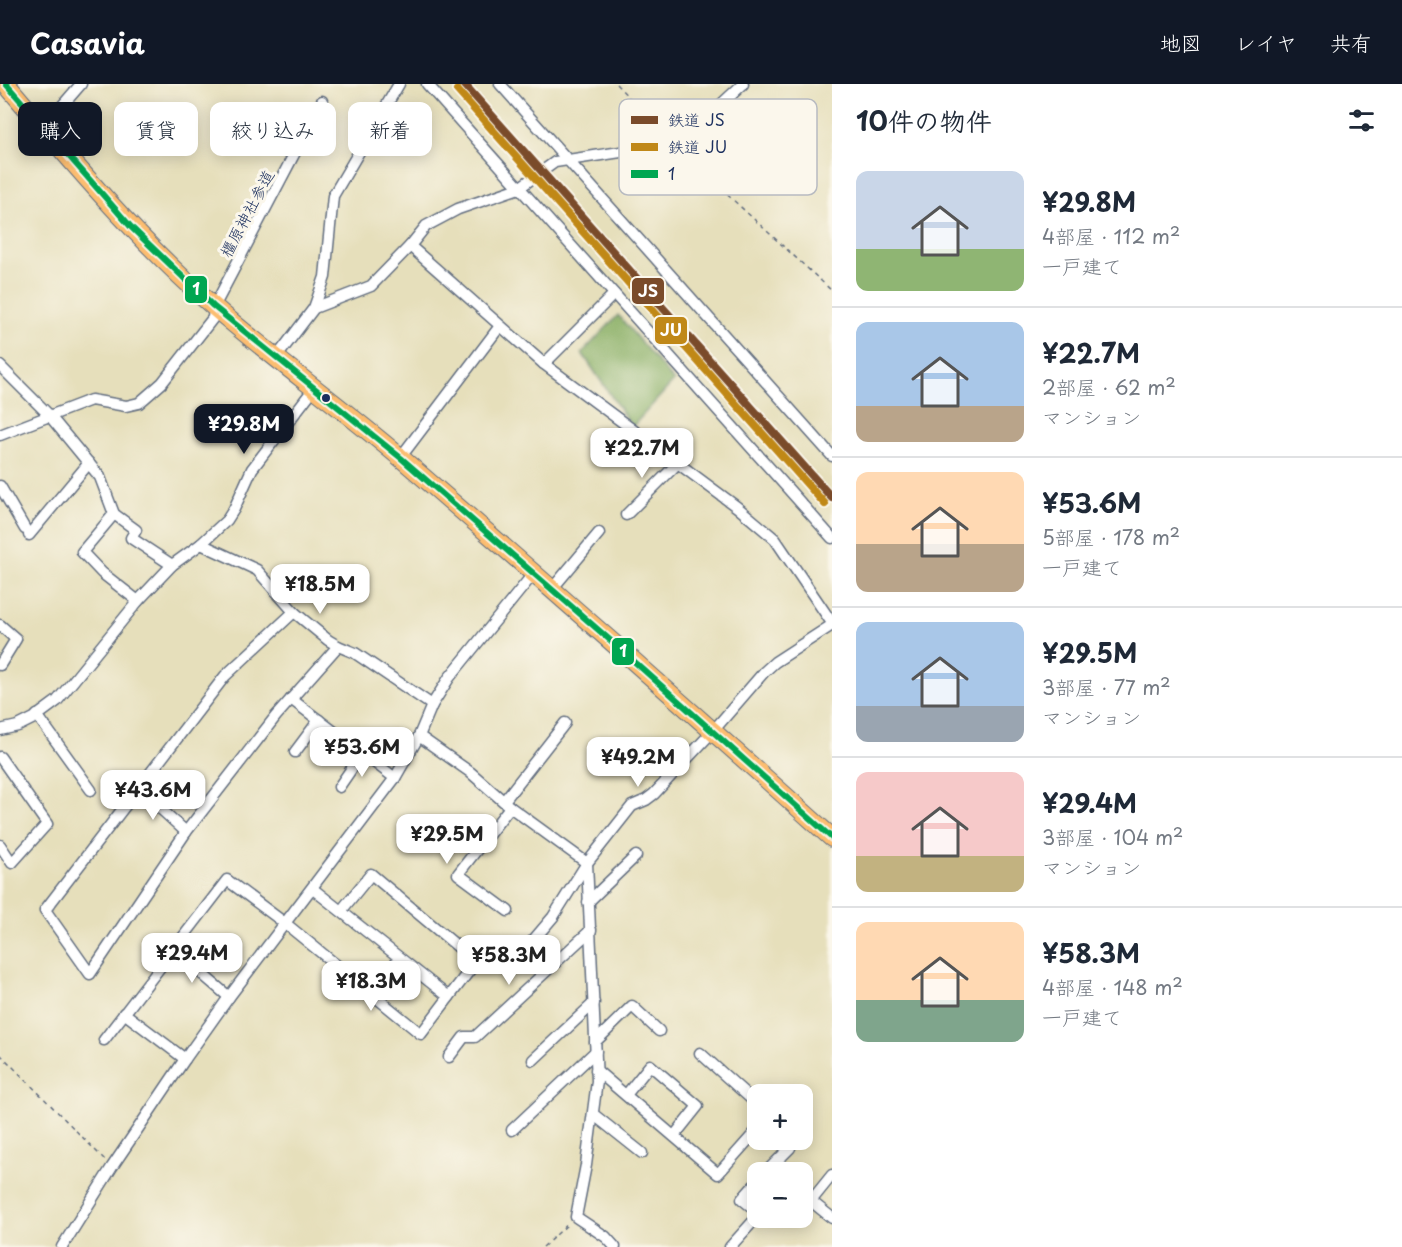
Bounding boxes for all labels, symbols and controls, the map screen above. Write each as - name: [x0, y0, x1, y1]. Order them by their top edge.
- text: Casavia: [30, 21, 145, 64]
- text: 地図: [1160, 26, 1202, 58]
- text: レイヤ: [1235, 26, 1297, 58]
- text: 共有: [1330, 26, 1372, 58]
- legend: [619, 99, 817, 195]
- text: 10件の物件: [856, 101, 992, 140]
- chip: 購入: [18, 102, 102, 156]
- chip: 賃貸: [114, 102, 198, 156]
- chip: 絞り込み: [210, 102, 336, 156]
- chip: 新着: [348, 102, 432, 156]
- icon: filters: [1345, 104, 1378, 137]
- text: 鉄道 JS: [668, 107, 725, 131]
- text: 鉄道 JU: [668, 134, 727, 158]
- text: 1: [668, 161, 675, 185]
- street label: 橿原神社参道: [213, 165, 279, 261]
- text: ¥29.8M: [1042, 182, 1136, 221]
- icon: home: [904, 195, 976, 267]
- text: 4部屋 · 112 m²: [1042, 221, 1180, 251]
- text: 一戸建て: [1042, 251, 1122, 281]
- line badge: 1: [184, 275, 208, 304]
- text: 1: [192, 276, 200, 300]
- line badge: JS: [631, 277, 665, 305]
- text: JS: [638, 278, 658, 302]
- line badge: JU: [654, 316, 688, 345]
- text: JU: [660, 317, 682, 341]
- text: ¥22.7M: [1042, 333, 1140, 372]
- icon: home: [904, 346, 976, 418]
- text: 2部屋 · 62 m²: [1042, 372, 1176, 402]
- unlabelled marker: [320, 392, 332, 404]
- text: マンション: [1042, 402, 1141, 432]
- pin: ¥29.8M: [195, 404, 293, 455]
- text: ¥29.8M: [208, 408, 280, 438]
- pin: ¥22.7M: [593, 428, 691, 479]
- text: ¥22.7M: [604, 432, 680, 462]
- text: ¥53.6M: [1042, 483, 1141, 522]
- icon: home: [904, 496, 976, 568]
- text: 5部屋 · 178 m²: [1042, 522, 1180, 552]
- text: 一戸建て: [1042, 552, 1122, 582]
- pin: ¥18.5M: [271, 564, 369, 615]
- text: ¥18.5M: [285, 568, 355, 598]
- text: ¥29.5M: [1042, 633, 1137, 672]
- line badge: 1: [611, 637, 635, 666]
- text: 1: [619, 638, 627, 662]
- icon: home: [904, 646, 976, 718]
- text: 3部屋 · 77 m²: [1042, 672, 1171, 702]
- text: マンション: [1042, 702, 1141, 732]
- pin: ¥53.6M: [313, 727, 411, 778]
- text: ¥53.6M: [324, 731, 400, 761]
- pin: ¥49.2M: [589, 737, 687, 788]
- text: ¥49.2M: [601, 741, 675, 771]
- pin: ¥43.6M: [104, 770, 202, 821]
- text: ¥43.6M: [114, 774, 192, 804]
- text: ¥29.4M: [1042, 783, 1137, 822]
- icon: home: [904, 796, 976, 868]
- pin: ¥29.5M: [398, 814, 496, 865]
- text: ¥29.5M: [410, 818, 484, 848]
- text: 3部屋 · 104 m²: [1042, 822, 1183, 852]
- text: マンション: [1042, 852, 1141, 882]
- pin: ¥29.4M: [143, 933, 241, 984]
- text: ¥58.3M: [1042, 933, 1140, 972]
- pin: ¥58.3M: [460, 935, 558, 986]
- text: ¥29.4M: [155, 937, 229, 967]
- text: ¥58.3M: [471, 939, 547, 969]
- icon: home: [904, 946, 976, 1018]
- pin: ¥18.3M: [322, 961, 420, 1012]
- text: ¥18.3M: [336, 965, 406, 995]
- text: 4部屋 · 148 m²: [1042, 972, 1183, 1002]
- text: 一戸建て: [1042, 1002, 1122, 1032]
- map controls: [747, 1084, 813, 1228]
- button: +: [747, 1084, 813, 1150]
- button: −: [747, 1162, 813, 1228]

